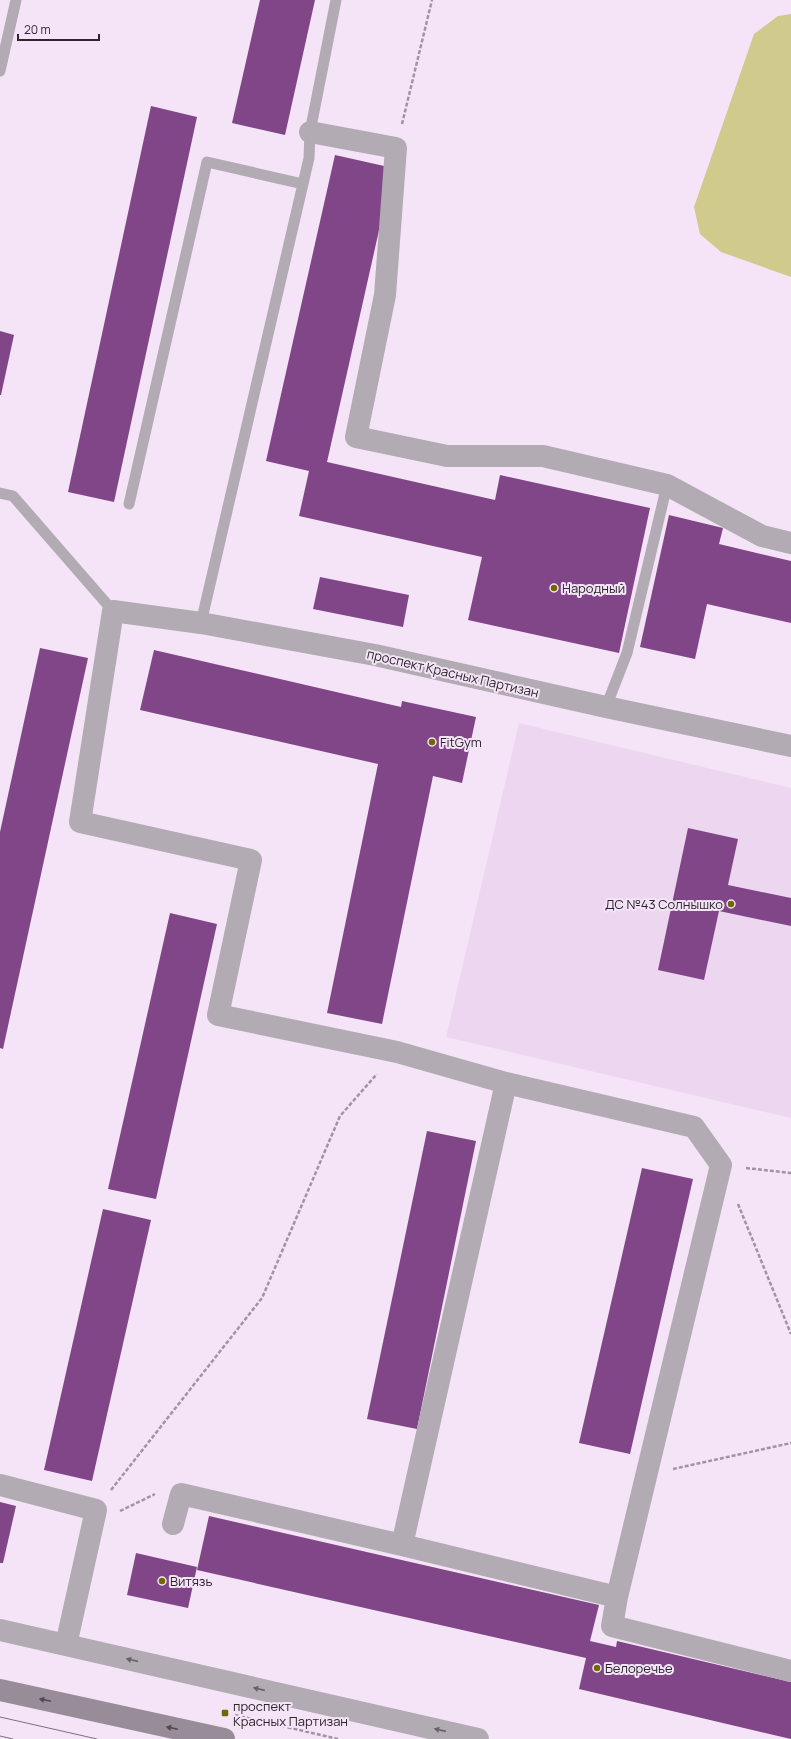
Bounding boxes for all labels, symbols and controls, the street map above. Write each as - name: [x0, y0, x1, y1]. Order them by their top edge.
- scale bar: [18, 16, 99, 42]
- text: 20 m: [24, 21, 51, 38]
- place label: Народный: [562, 579, 625, 597]
- marker: Народный: [549, 583, 559, 593]
- street label: проспект Красных Партизан: [365, 644, 541, 702]
- place label: FitGym: [440, 733, 482, 751]
- marker: FitGym: [427, 737, 437, 747]
- place label: ДС №43 Солнышко: [605, 895, 723, 913]
- marker: ДС №43 Солнышко: [726, 899, 736, 909]
- place label: Витязь: [170, 1572, 212, 1590]
- marker: Витязь: [157, 1576, 167, 1586]
- one-way arrow: [126, 1657, 138, 1663]
- place label: Белоречье: [605, 1659, 673, 1677]
- marker: Белоречье: [592, 1663, 602, 1673]
- one-way arrow: [253, 1686, 265, 1692]
- one-way arrow: [39, 1697, 51, 1703]
- place label: проспект Красных Партизан: [233, 1697, 348, 1730]
- marker: проспект Красных Партизан: [220, 1708, 230, 1718]
- one-way arrow: [166, 1725, 178, 1731]
- one-way arrow: [434, 1727, 447, 1733]

